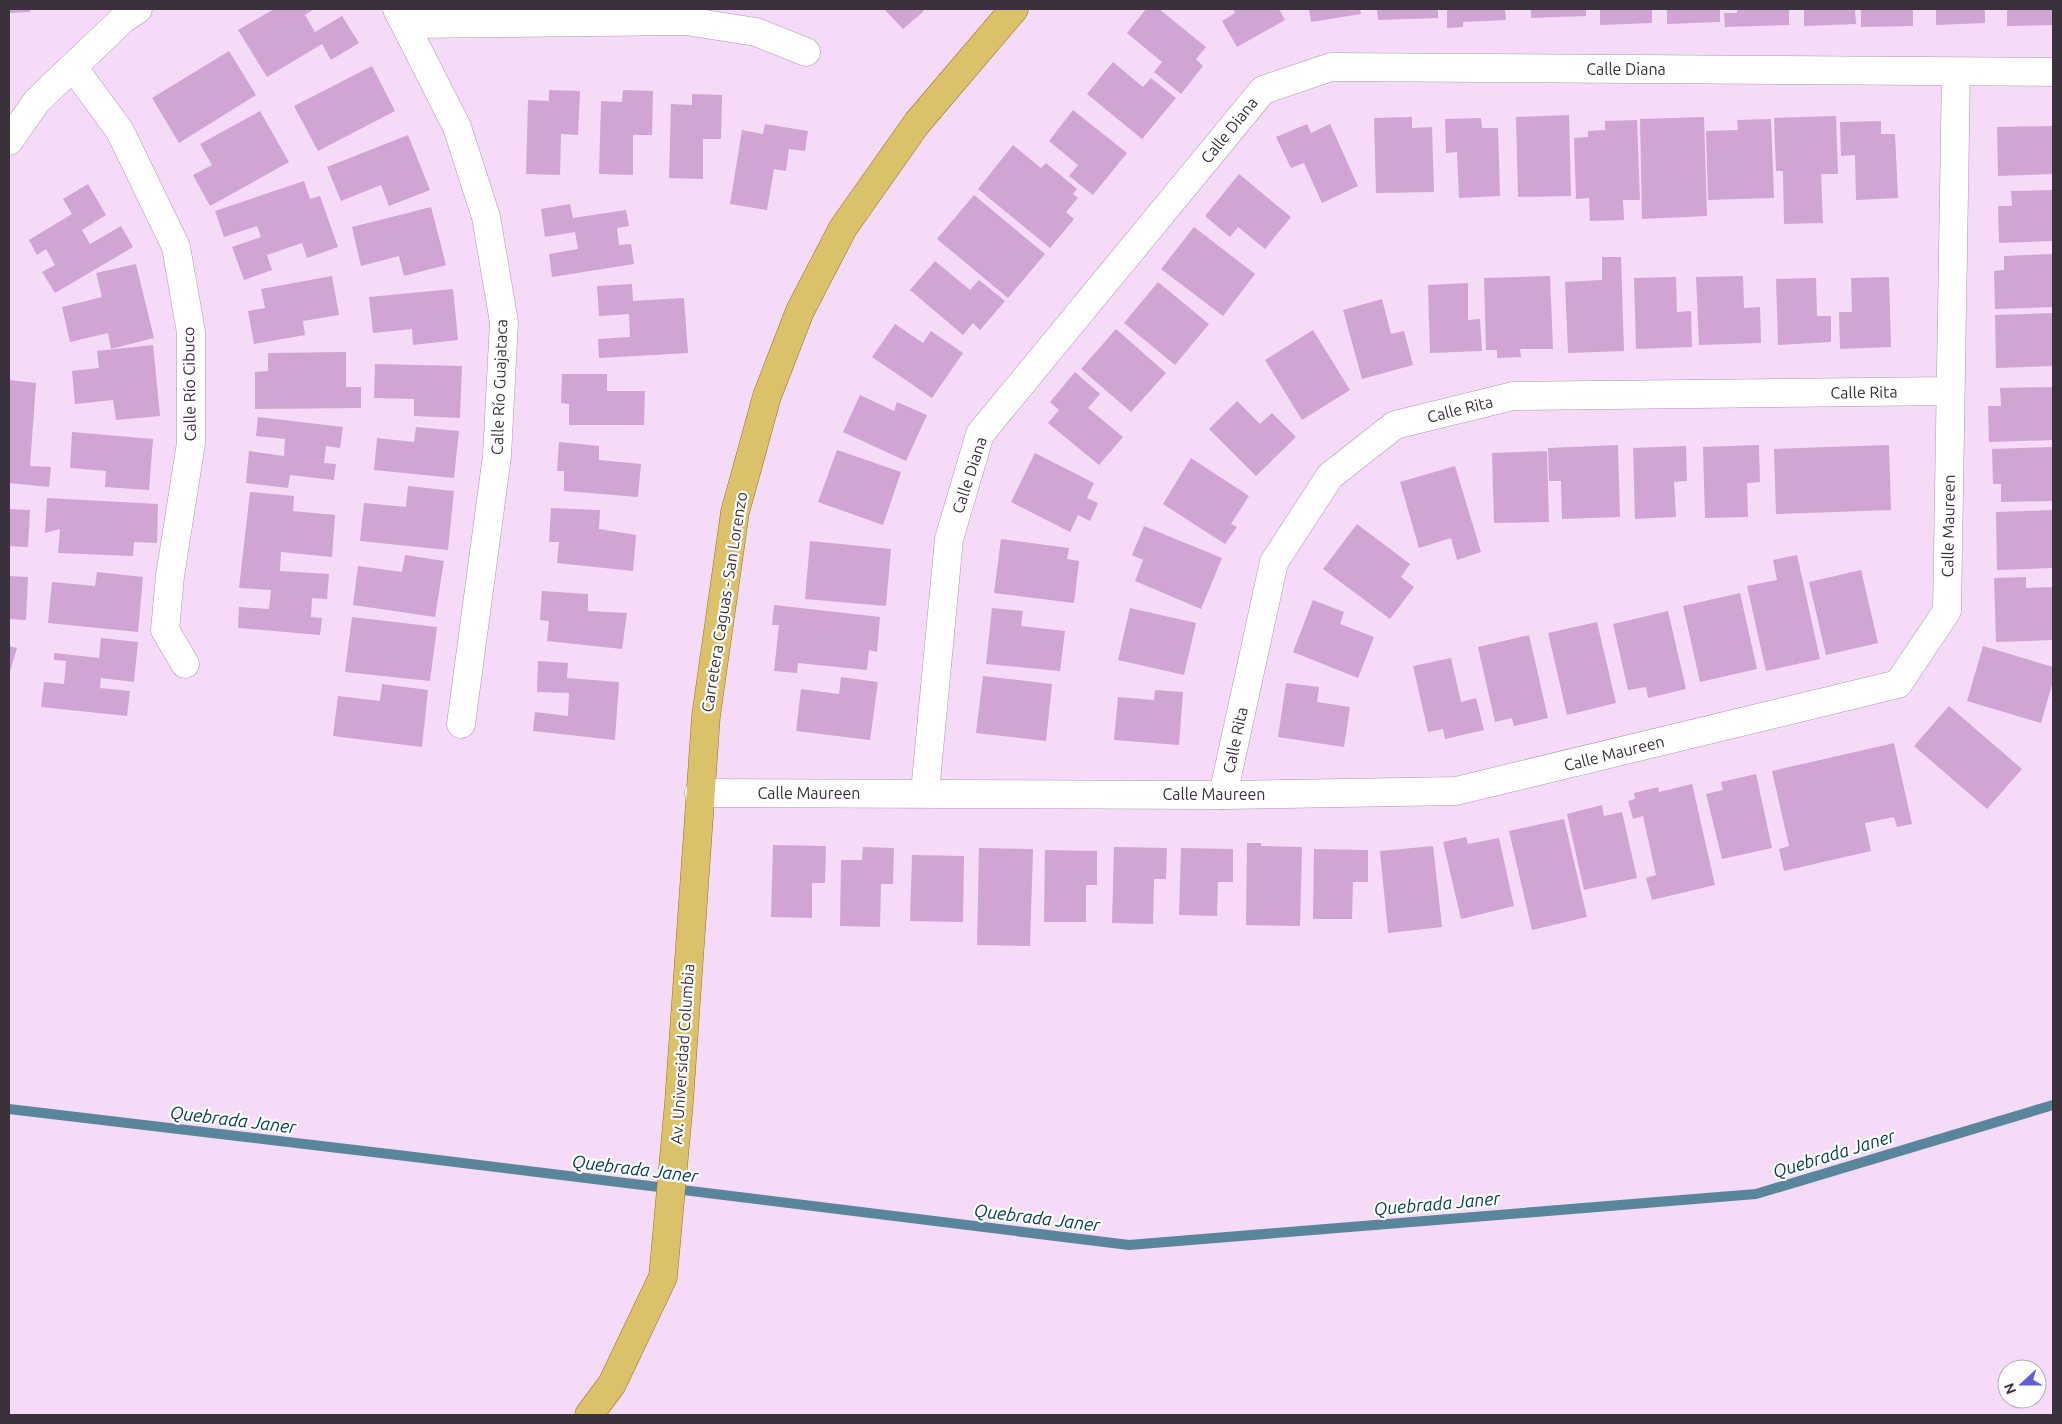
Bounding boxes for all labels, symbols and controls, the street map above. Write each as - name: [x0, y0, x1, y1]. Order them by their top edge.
- street label: Calle Diana: [1586, 60, 1666, 78]
- street label: Calle Diana: [1197, 93, 1261, 167]
- street label: Calle Río Guajataca: [488, 319, 510, 455]
- street label: Calle Río Cibuco: [179, 326, 199, 442]
- street label: Calle Rita: [1830, 382, 1898, 402]
- street label: Calle Rita: [1425, 392, 1495, 426]
- street label: Calle Diana: [948, 434, 990, 516]
- street label: Calle Maureen: [1938, 474, 1958, 578]
- street label: Carretera Caguas - San Lorenzo: [698, 490, 750, 714]
- street label: Calle Rita: [1219, 705, 1251, 775]
- street label: Calle Maureen: [1562, 732, 1666, 774]
- street label: Calle Maureen: [757, 784, 861, 802]
- street label: Calle Maureen: [1162, 785, 1266, 803]
- street label: Av. Universidad Columbia: [667, 963, 697, 1145]
- water label: Quebrada Janer: [169, 1101, 298, 1138]
- water label: Quebrada Janer: [1770, 1125, 1899, 1182]
- water label: Quebrada Janer: [571, 1150, 700, 1187]
- water label: Quebrada Janer: [1373, 1187, 1502, 1219]
- water label: Quebrada Janer: [973, 1199, 1102, 1236]
- north arrow: [1997, 1359, 2047, 1409]
- text: N: [2001, 1381, 2019, 1396]

